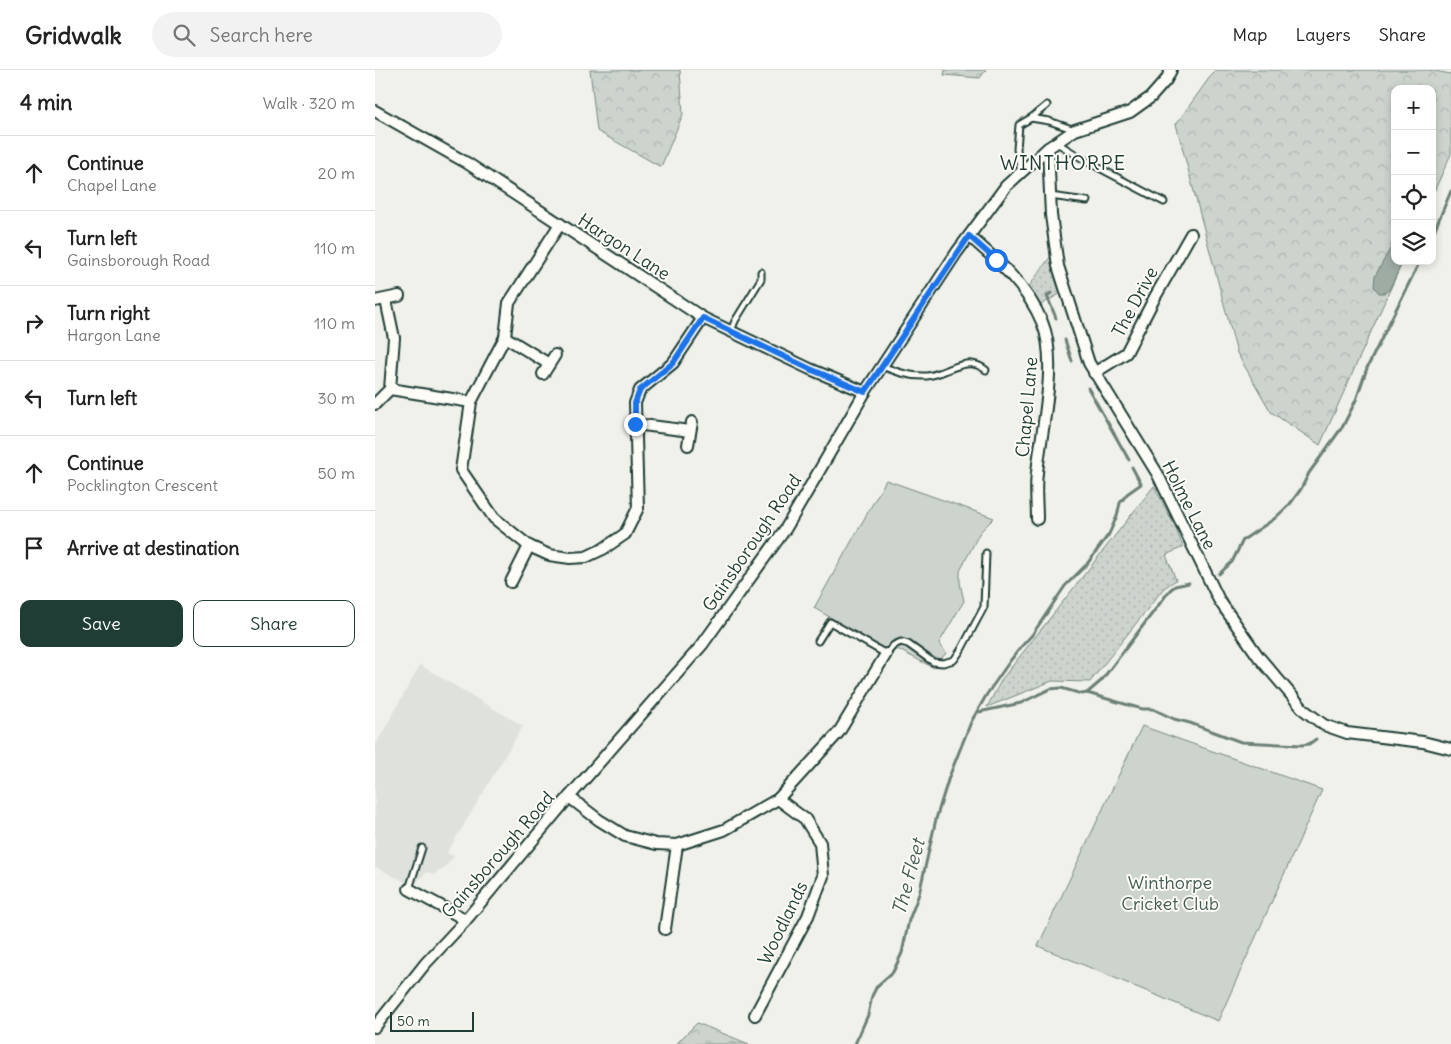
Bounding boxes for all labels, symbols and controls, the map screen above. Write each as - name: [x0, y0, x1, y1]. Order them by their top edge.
- search box: [152, 12, 502, 57]
- text: Gridwalk: [25, 20, 122, 50]
- icon: search: [170, 21, 198, 49]
- text: Search here: [210, 23, 313, 47]
- text: Map: [1232, 23, 1267, 46]
- text: Layers: [1295, 23, 1351, 46]
- text: Share: [1379, 23, 1426, 46]
- map controls: [1391, 85, 1436, 265]
- button: +: [1391, 85, 1436, 130]
- text: 4 min: [20, 89, 72, 116]
- text: Walk · 320 m: [263, 93, 355, 113]
- button: −: [1391, 130, 1436, 175]
- district label: WINTHORPE: [1000, 150, 1126, 175]
- text: Continue: [67, 151, 144, 175]
- icon: ahead: [20, 159, 48, 187]
- text: 20 m: [318, 163, 355, 183]
- text: Chapel Lane: [67, 175, 157, 195]
- button: locate: [1391, 175, 1436, 220]
- street label: Hargon Lane: [574, 208, 675, 285]
- button: layers: [1391, 220, 1436, 265]
- text: Turn left: [67, 226, 137, 250]
- icon: left: [20, 234, 48, 262]
- text: 110 m: [314, 238, 355, 258]
- route start: [985, 249, 1008, 272]
- text: Gainsborough Road: [67, 250, 210, 270]
- street label: The Drive: [1106, 263, 1163, 341]
- text: Turn right: [67, 301, 150, 325]
- icon: right: [20, 309, 48, 337]
- text: 110 m: [314, 313, 355, 333]
- text: Hargon Lane: [67, 325, 161, 345]
- street label: Chapel Lane: [1011, 356, 1042, 458]
- icon: left: [20, 384, 48, 412]
- text: Turn left: [67, 386, 137, 410]
- text: 30 m: [318, 388, 355, 408]
- route end: [624, 413, 647, 436]
- text: Continue: [67, 451, 144, 475]
- street label: Holme Lane: [1157, 456, 1222, 553]
- icon: ahead: [20, 459, 48, 487]
- text: 50 m: [317, 463, 355, 483]
- street label: Gainsborough Road: [697, 469, 806, 616]
- text: Pocklington Crescent: [67, 475, 218, 495]
- icon: arrive: [20, 534, 48, 562]
- text: Arrive at destination: [67, 536, 240, 560]
- button: Save: [20, 600, 183, 647]
- button: Share: [193, 600, 355, 647]
- street label: Gainsborough Road: [436, 786, 559, 923]
- water label: The Fleet: [886, 834, 930, 918]
- park label: Winthorpe Cricket Club: [1121, 871, 1219, 915]
- street label: Woodlands: [752, 877, 813, 968]
- scale bar: [390, 1009, 474, 1032]
- text: 50 m: [397, 1012, 430, 1030]

